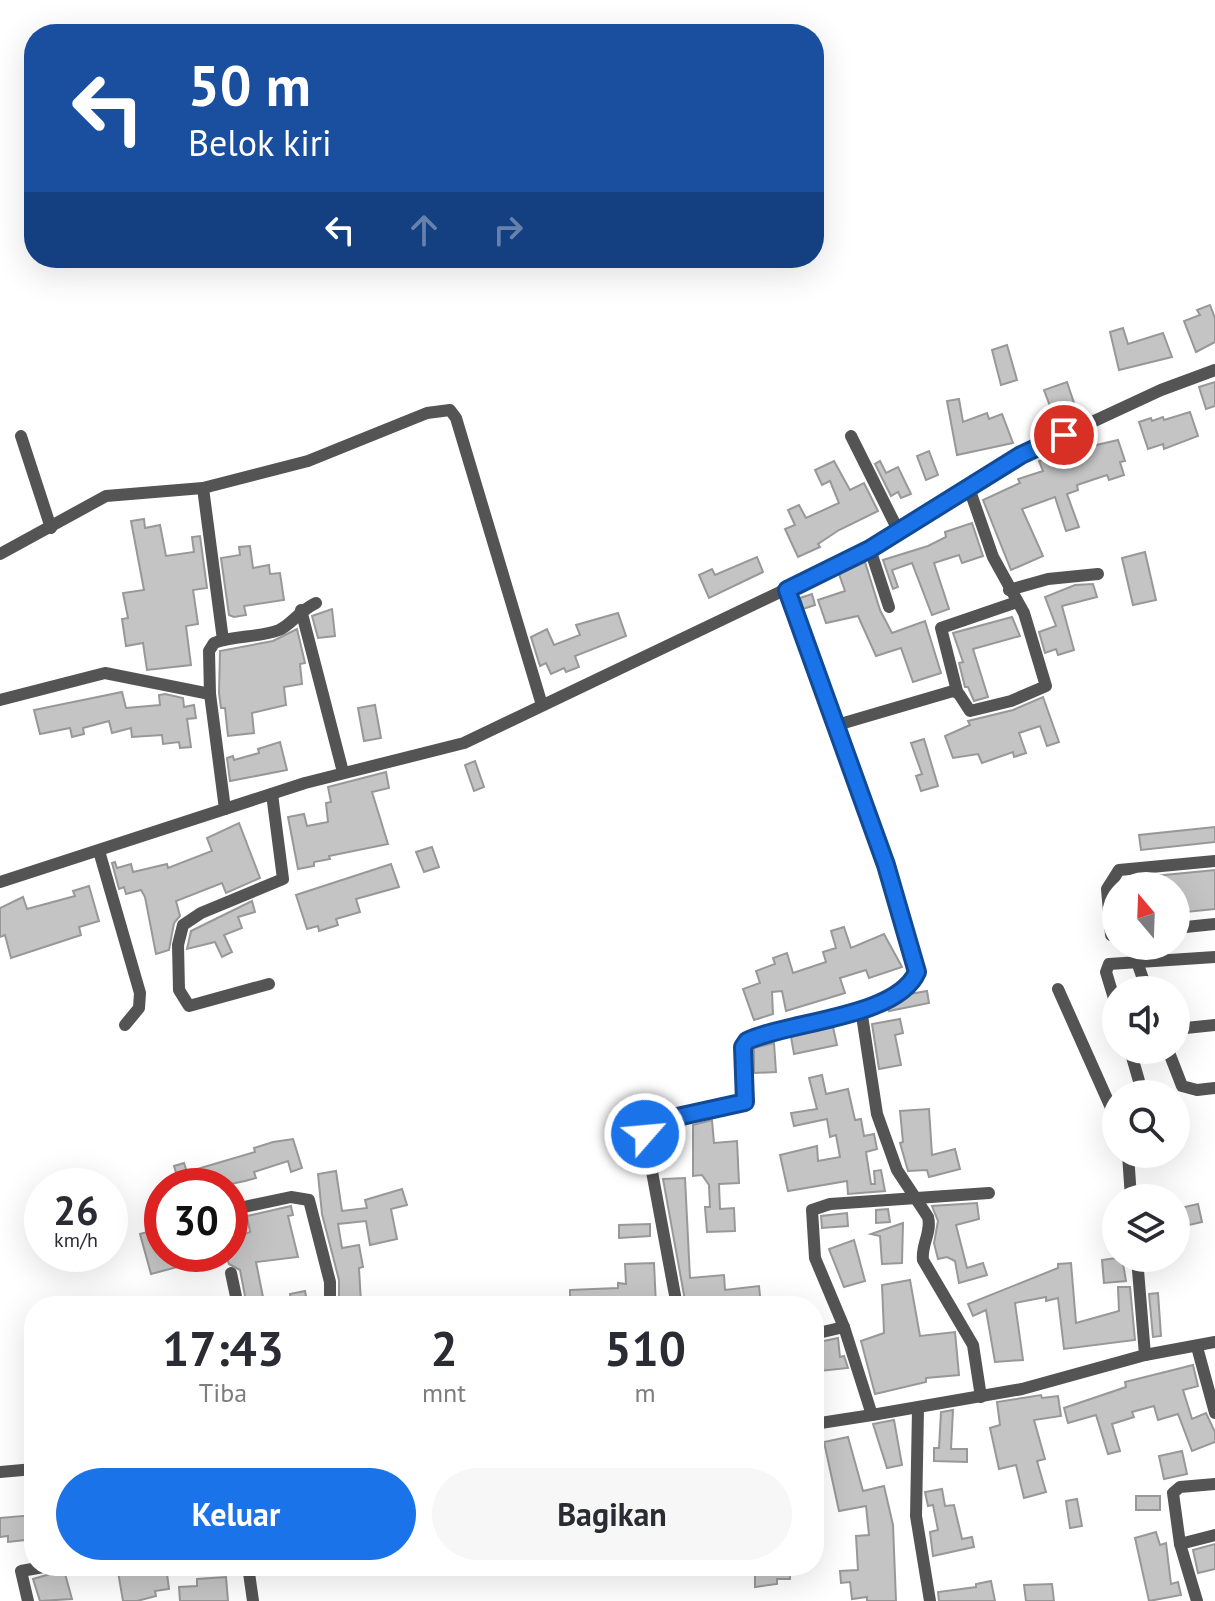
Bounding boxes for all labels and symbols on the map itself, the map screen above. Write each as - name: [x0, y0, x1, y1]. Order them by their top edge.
- pin: [1030, 401, 1098, 469]
- north arrow: [1102, 872, 1190, 960]
- position arrow: [603, 1092, 687, 1176]
- speed limit sign: 30: [144, 1168, 248, 1272]

